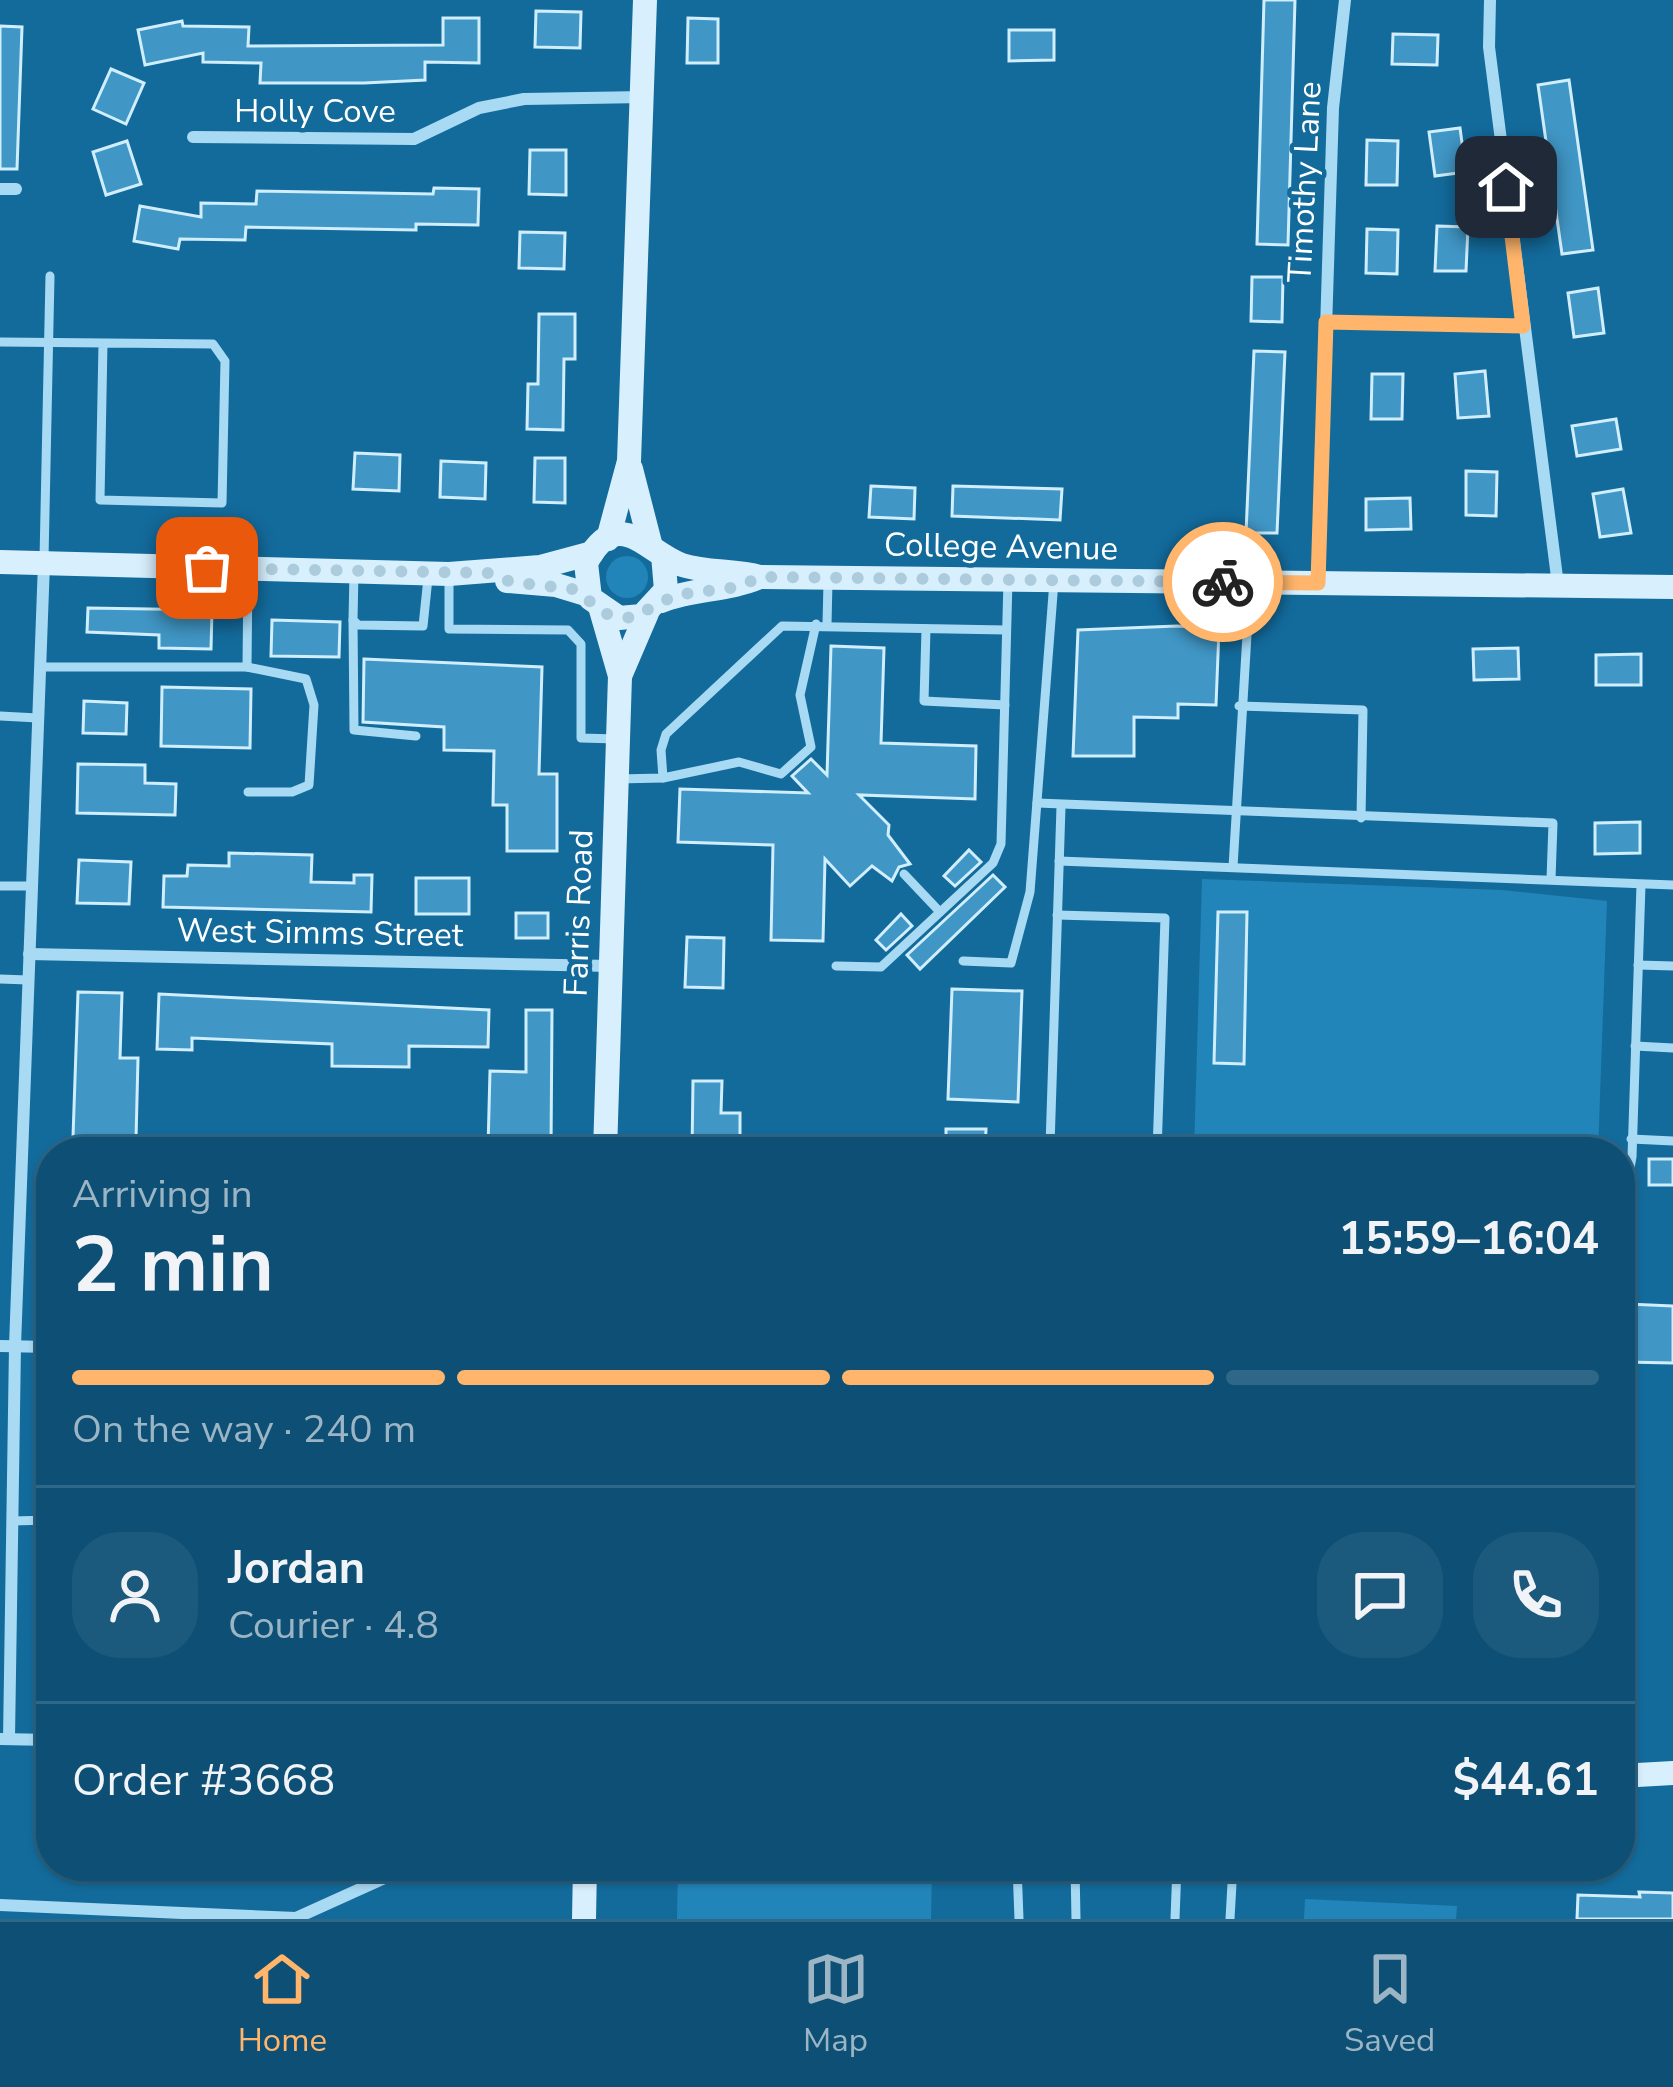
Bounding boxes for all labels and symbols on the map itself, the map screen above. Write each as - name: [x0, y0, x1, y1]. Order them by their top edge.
- street label: Timothy Lane: [1277, 80, 1333, 284]
- street label: Holly Cove: [234, 89, 396, 134]
- pin: [1455, 136, 1557, 238]
- pin: [156, 517, 258, 619]
- street label: College Avenue: [884, 522, 1118, 572]
- courier: [1163, 522, 1283, 642]
- street label: Farris Road: [554, 829, 604, 997]
- street label: West Simms Street: [176, 908, 464, 958]

